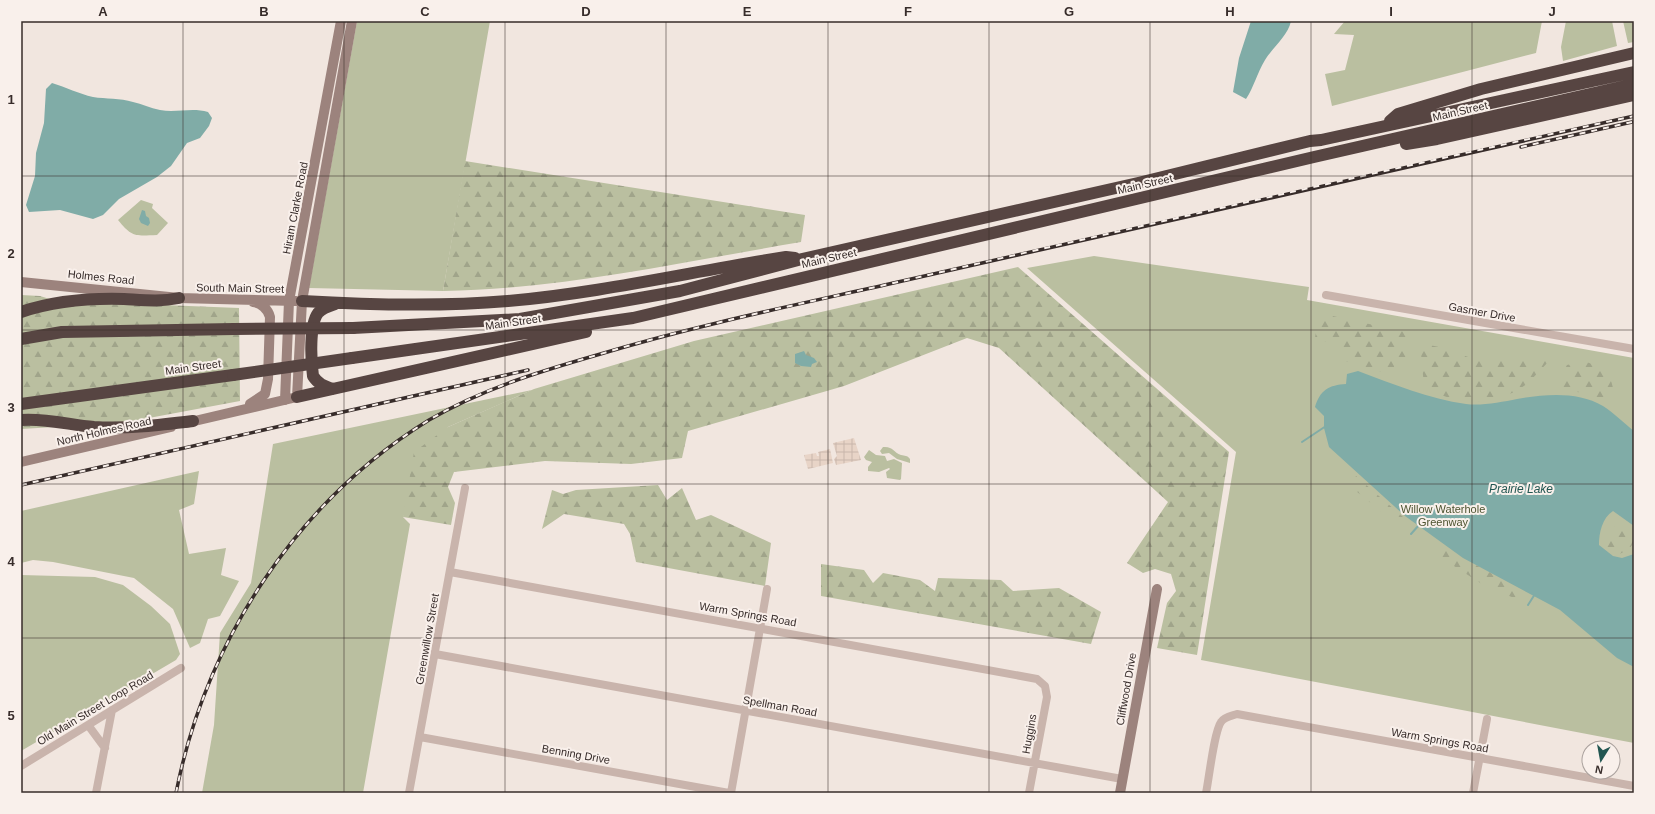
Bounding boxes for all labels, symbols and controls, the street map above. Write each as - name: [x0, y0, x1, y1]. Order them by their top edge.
- text: A: [98, 4, 108, 19]
- text: B: [259, 4, 269, 19]
- text: C: [420, 4, 430, 19]
- text: D: [581, 4, 591, 19]
- text: E: [743, 4, 752, 19]
- text: F: [904, 4, 912, 19]
- text: G: [1064, 4, 1074, 19]
- text: H: [1225, 4, 1235, 19]
- text: I: [1389, 4, 1393, 19]
- text: J: [1548, 4, 1556, 19]
- text: 1: [7, 92, 15, 107]
- street label: Main Street: [1431, 99, 1489, 123]
- street label: Hiram Clarke Road: [280, 161, 310, 255]
- street label: Main Street: [1116, 172, 1174, 196]
- text: 2: [7, 246, 15, 261]
- street label: Main Street: [800, 246, 858, 270]
- street label: Holmes Road: [67, 268, 135, 286]
- street label: South Main Street: [196, 281, 284, 295]
- street label: Gasmer Drive: [1448, 300, 1516, 324]
- street label: Main Street: [484, 312, 542, 332]
- street label: Main Street: [164, 357, 222, 377]
- text: 3: [7, 400, 15, 415]
- street label: North Holmes Road: [56, 414, 152, 448]
- water label: Prairie Lake: [1489, 482, 1553, 496]
- park label: Willow Waterhole Greenway: [1401, 503, 1485, 528]
- text: 4: [7, 554, 15, 569]
- street label: Greenwillow Street: [413, 592, 441, 686]
- street label: Warm Springs Road: [698, 600, 798, 628]
- street label: Cliffwood Drive: [1114, 652, 1138, 726]
- street label: Old Main Street Loop Road: [35, 669, 155, 747]
- street label: Spellman Road: [742, 694, 818, 718]
- text: 5: [7, 708, 15, 723]
- street label: Huggins: [1020, 713, 1038, 755]
- street label: Warm Springs Road: [1390, 726, 1490, 754]
- north arrow: [1581, 740, 1621, 780]
- street label: Benning Drive: [541, 742, 611, 766]
- text: N: [1594, 763, 1604, 776]

